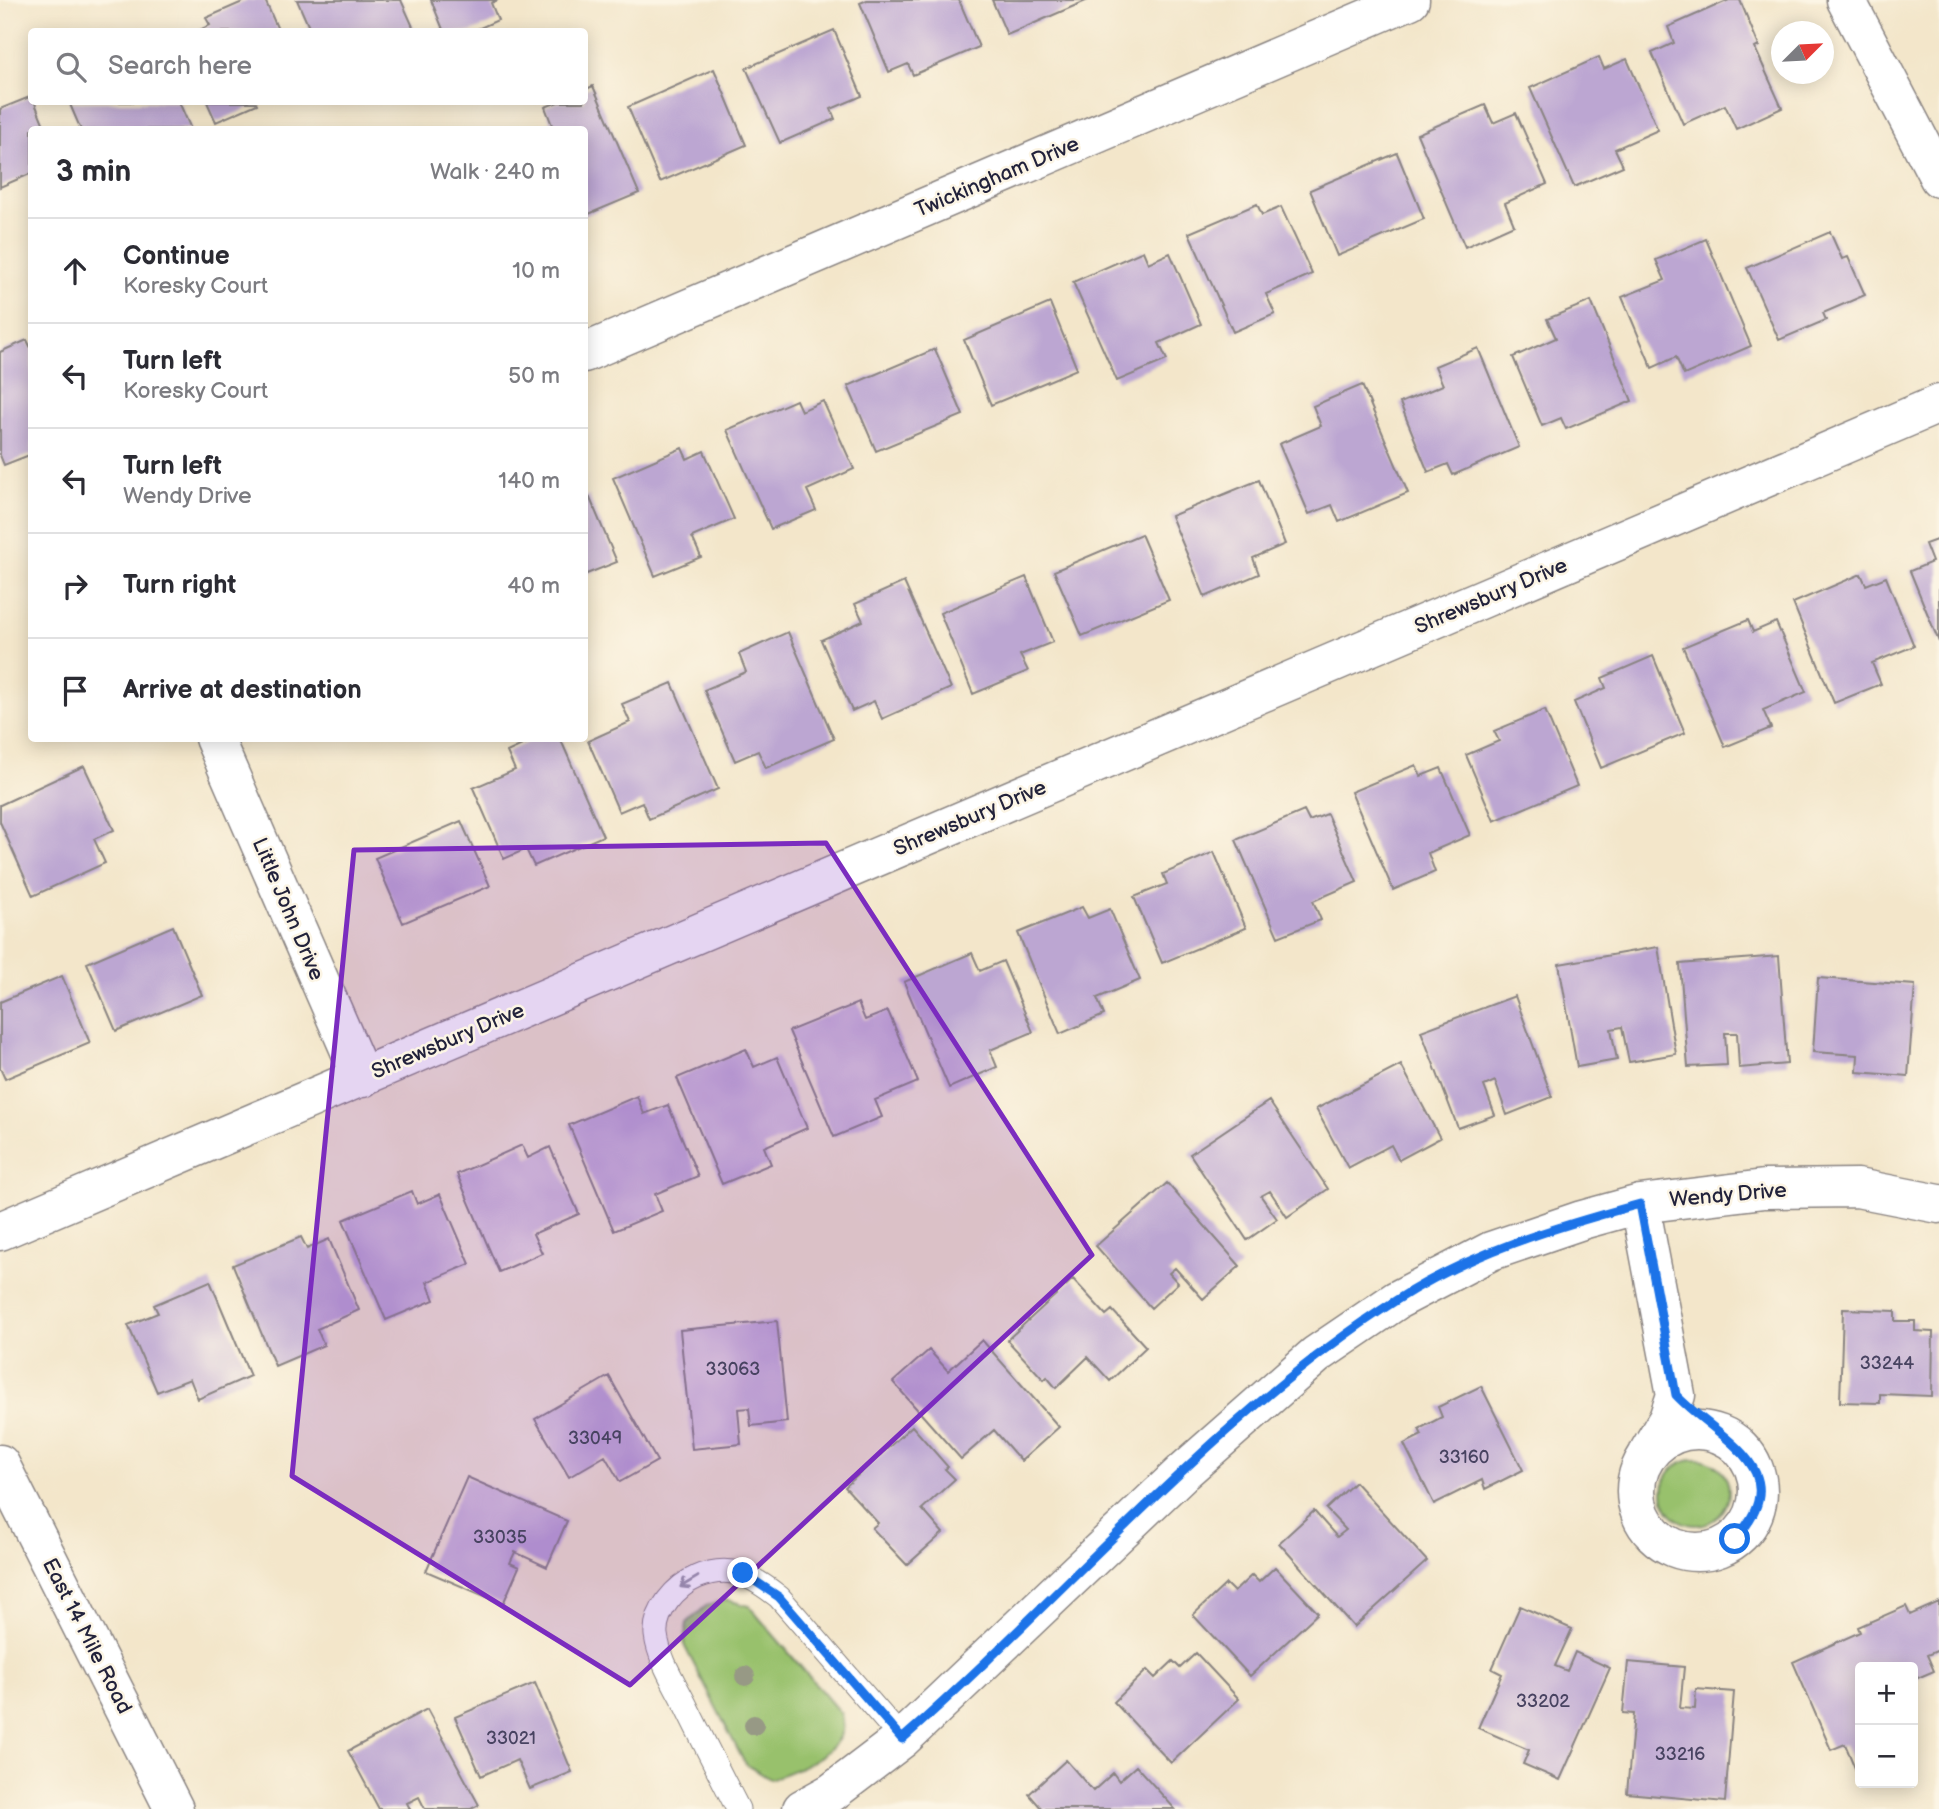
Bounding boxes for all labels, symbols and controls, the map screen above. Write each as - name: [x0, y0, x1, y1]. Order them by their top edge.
- north arrow: [1771, 21, 1834, 84]
- search box: [28, 28, 588, 105]
- icon: search: [52, 48, 90, 86]
- text: Search here: [108, 51, 252, 82]
- street label: Twickingham Drive: [911, 131, 1083, 223]
- text: 3 min: [56, 154, 131, 190]
- text: Walk · 240 m: [430, 158, 560, 186]
- text: Continue: [123, 241, 230, 272]
- icon: ahead: [56, 252, 94, 290]
- text: 10 m: [512, 257, 560, 285]
- text: Koresky Court: [123, 272, 268, 300]
- text: Turn left: [123, 346, 222, 377]
- icon: left: [56, 357, 94, 395]
- text: 50 m: [508, 362, 560, 390]
- text: Koresky Court: [123, 377, 268, 405]
- text: Turn left: [123, 451, 222, 482]
- icon: left: [56, 462, 94, 500]
- text: 140 m: [498, 467, 560, 495]
- text: Wendy Drive: [123, 482, 252, 510]
- street label: Shrewsbury Drive: [1411, 553, 1571, 639]
- icon: right: [56, 567, 94, 605]
- text: Turn right: [123, 570, 236, 601]
- text: 40 m: [507, 572, 560, 600]
- icon: arrive: [56, 672, 94, 710]
- text: Arrive at destination: [123, 675, 362, 706]
- street label: Shrewsbury Drive: [890, 775, 1050, 861]
- street label: Little John Drive: [247, 834, 329, 984]
- street label: Shrewsbury Drive: [368, 998, 528, 1084]
- street label: Wendy Drive: [1668, 1177, 1788, 1213]
- house number: 33244: [1860, 1353, 1914, 1374]
- house number: 33063: [706, 1359, 760, 1380]
- house number: 33049: [568, 1428, 622, 1449]
- house number: 33160: [1439, 1447, 1489, 1468]
- route start: [1719, 1523, 1750, 1554]
- house number: 33035: [473, 1527, 527, 1548]
- street label: East 14 Mile Road: [37, 1554, 137, 1718]
- route end: [727, 1557, 758, 1588]
- one-way arrow: [680, 1576, 700, 1590]
- map controls: [1855, 1662, 1918, 1788]
- button: +: [1855, 1662, 1918, 1725]
- house number: 33202: [1516, 1691, 1570, 1712]
- button: −: [1855, 1725, 1918, 1788]
- house number: 33021: [486, 1728, 536, 1749]
- house number: 33216: [1655, 1744, 1705, 1765]

